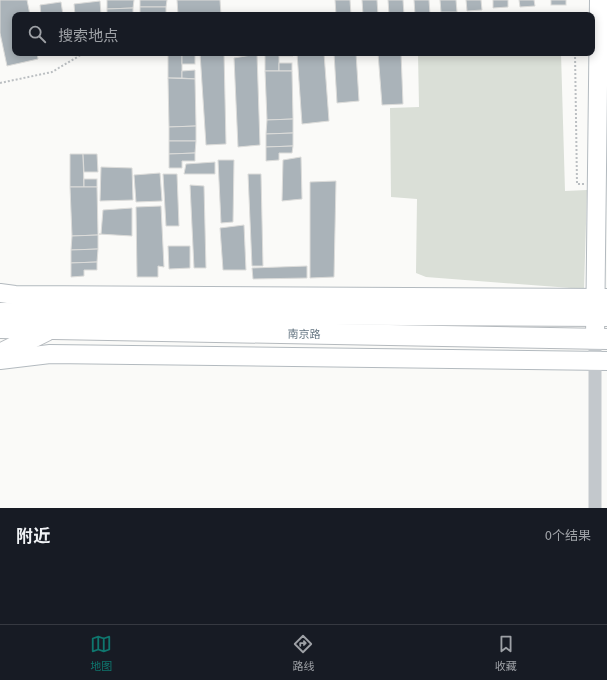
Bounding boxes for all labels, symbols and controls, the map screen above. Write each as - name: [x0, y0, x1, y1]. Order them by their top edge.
- search box: [12, 12, 595, 56]
- icon: search: [26, 23, 48, 45]
- text: 搜索地点: [58, 27, 118, 45]
- street label: 南京路: [287, 328, 321, 341]
- text: 附近: [16, 526, 50, 547]
- text: 0个结果: [545, 528, 591, 543]
- tab: 地图: [90, 633, 112, 673]
- tab: 路线: [292, 633, 314, 673]
- tab: 收藏: [495, 633, 517, 673]

